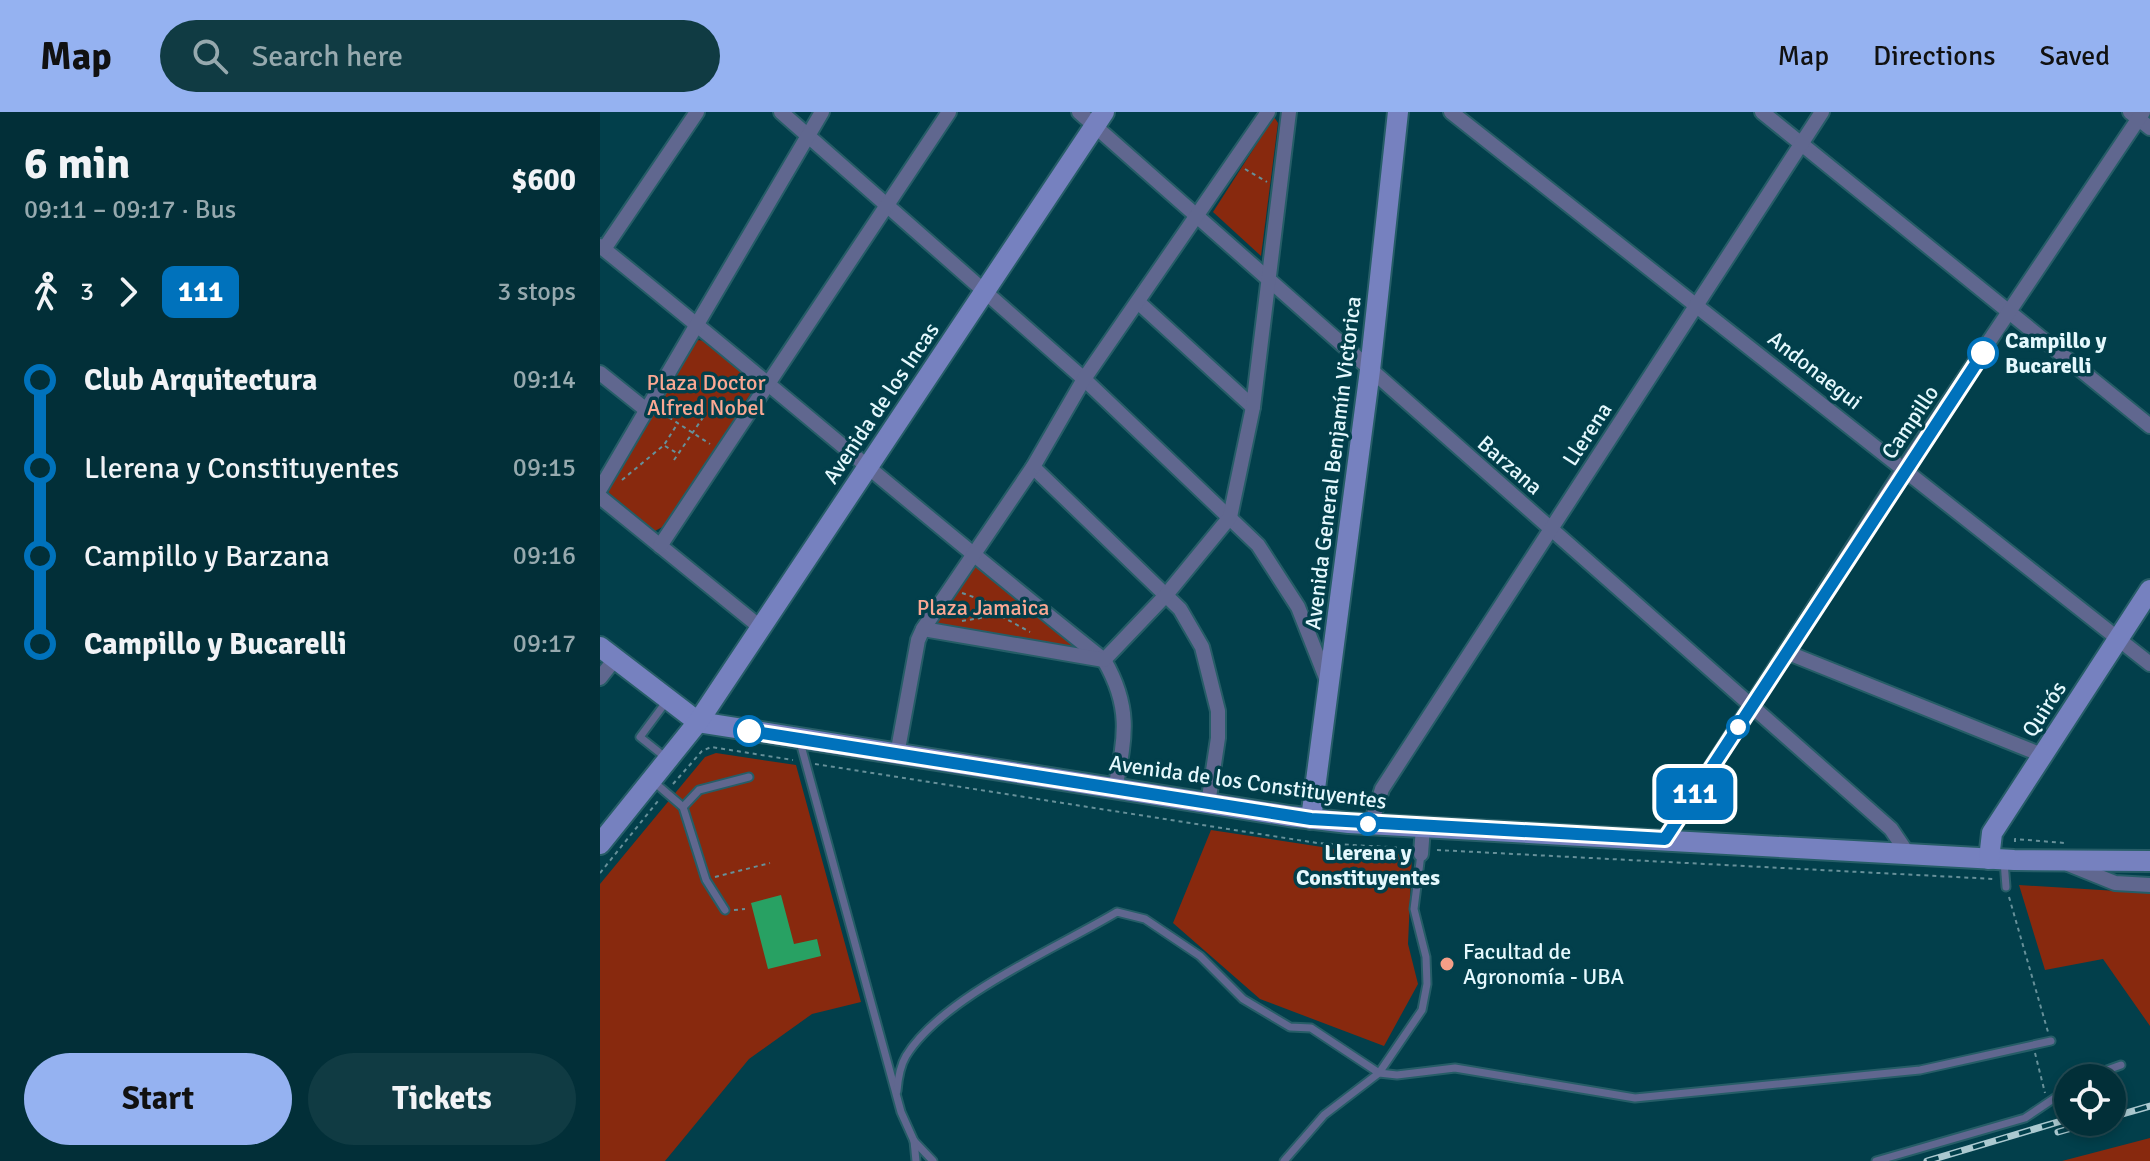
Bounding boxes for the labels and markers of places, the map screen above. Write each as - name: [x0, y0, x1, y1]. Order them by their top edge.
- place label: Campillo y Bucarelli: [2005, 327, 2106, 379]
- marker: Campillo y Bucarelli: [1968, 338, 1998, 368]
- unlabelled marker: [734, 716, 764, 746]
- unlabelled marker: [1727, 716, 1749, 738]
- marker: Llerena y Constituyentes: [1357, 813, 1379, 835]
- place label: Llerena y Constituyentes: [1296, 839, 1440, 891]
- place label: Facultad de Agronomía - UBA: [1463, 938, 1625, 990]
- marker: Facultad de Agronomía - UBA: [1438, 955, 1456, 973]

